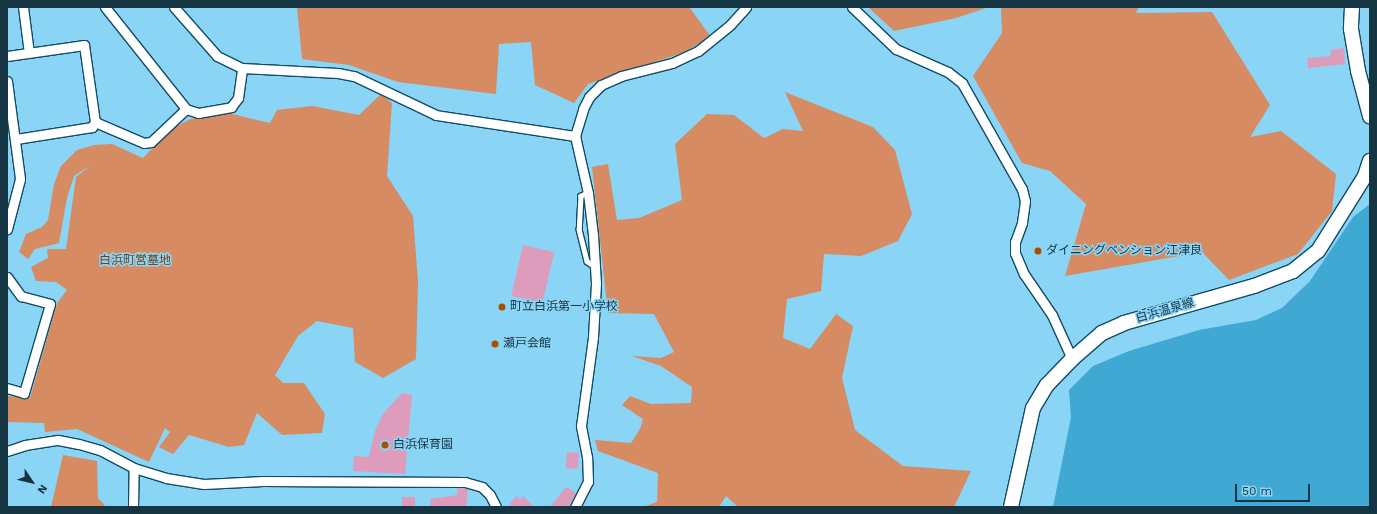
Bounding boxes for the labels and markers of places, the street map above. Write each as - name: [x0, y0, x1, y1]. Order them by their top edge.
- place label: ダイニングペンション江津良: [1046, 244, 1202, 258]
- marker: ダイニングペンション江津良: [1033, 246, 1043, 256]
- place label: 町立白浜第一小学校: [510, 300, 618, 314]
- marker: 町立白浜第一小学校: [497, 302, 507, 312]
- place label: 瀬戸会館: [503, 337, 551, 351]
- marker: 瀬戸会館: [490, 339, 500, 349]
- place label: 白浜保育園: [393, 438, 453, 452]
- marker: 白浜保育園: [380, 440, 390, 450]

